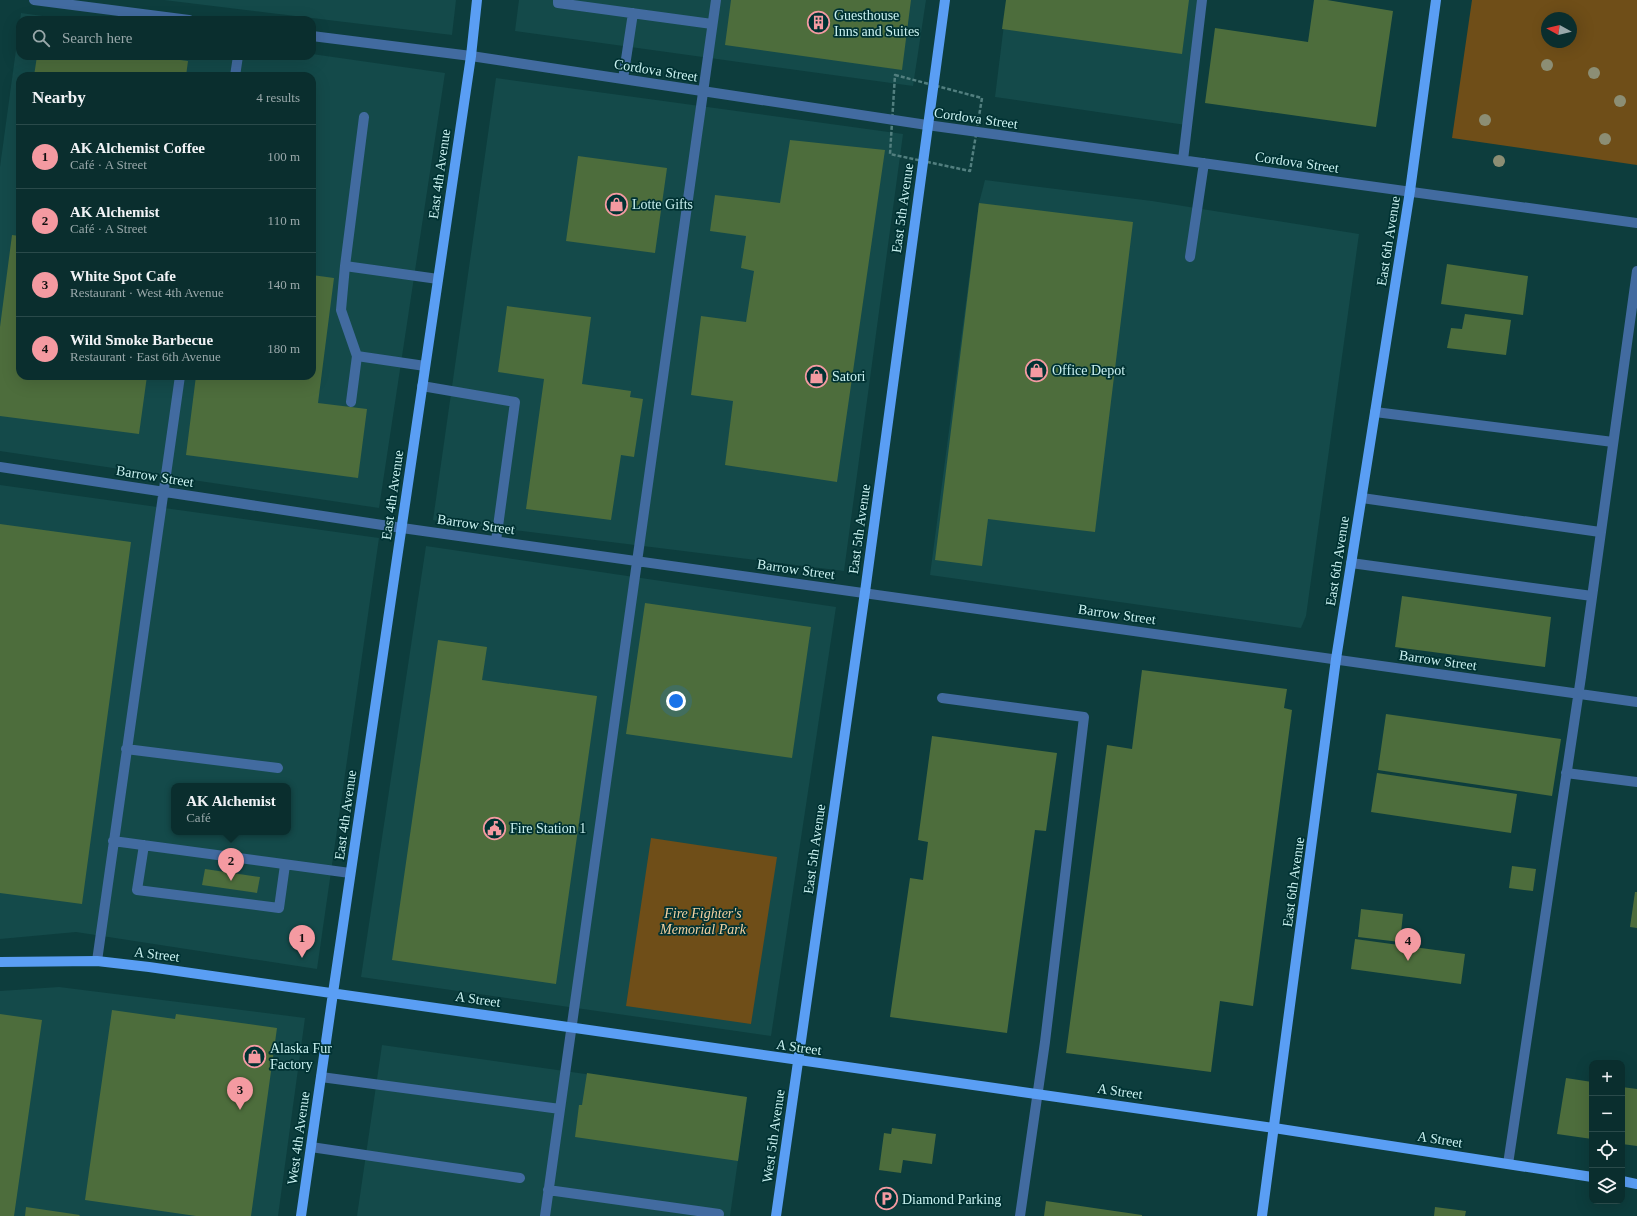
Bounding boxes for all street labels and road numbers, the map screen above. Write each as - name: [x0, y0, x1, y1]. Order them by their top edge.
- street label: Cordova Street: [613, 56, 699, 85]
- street label: Cordova Street: [933, 105, 1019, 132]
- street label: East 4th Avenue: [426, 128, 453, 220]
- street label: Cordova Street: [1254, 149, 1340, 176]
- street label: East 5th Avenue: [889, 162, 916, 254]
- street label: East 6th Avenue: [1374, 195, 1403, 287]
- street label: East 4th Avenue: [379, 449, 406, 541]
- street label: Barrow Street: [115, 463, 195, 490]
- street label: East 5th Avenue: [846, 483, 873, 575]
- street label: Barrow Street: [436, 512, 516, 537]
- street label: East 6th Avenue: [1323, 515, 1352, 607]
- street label: Barrow Street: [756, 557, 836, 582]
- street label: Barrow Street: [1077, 602, 1157, 627]
- street label: Barrow Street: [1398, 648, 1478, 673]
- street label: East 4th Avenue: [332, 769, 359, 861]
- street label: East 5th Avenue: [801, 803, 828, 895]
- street label: East 6th Avenue: [1280, 836, 1307, 928]
- street label: A Street: [133, 944, 181, 965]
- street label: A Street: [454, 989, 502, 1010]
- street label: A Street: [775, 1037, 823, 1058]
- street label: A Street: [1096, 1081, 1144, 1102]
- street label: West 5th Avenue: [760, 1088, 787, 1184]
- street label: West 4th Avenue: [285, 1090, 312, 1186]
- street label: A Street: [1416, 1129, 1464, 1150]

